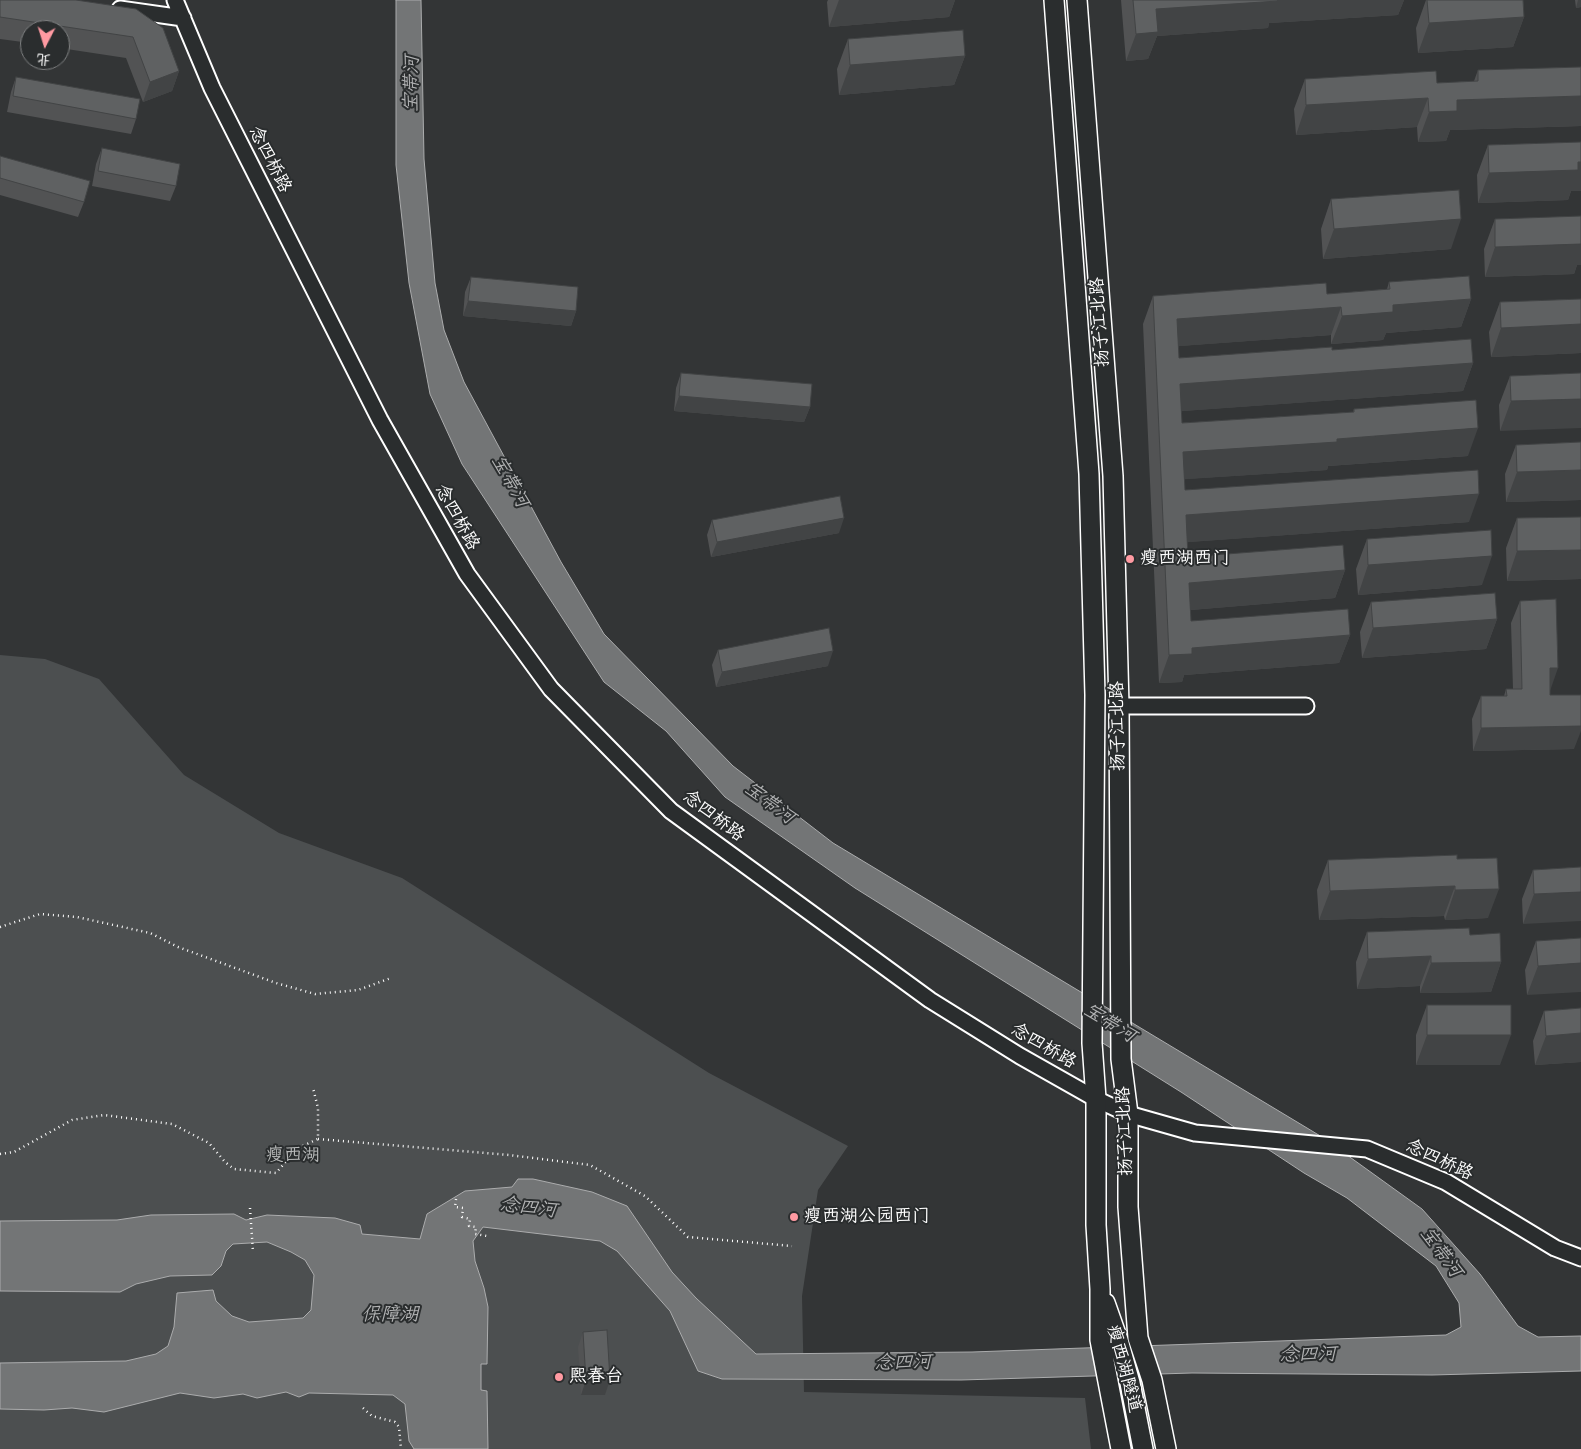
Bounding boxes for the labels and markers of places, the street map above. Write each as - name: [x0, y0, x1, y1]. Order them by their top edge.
- place label: 瘦西湖西门: [1140, 548, 1230, 570]
- marker: 瘦西湖西门: [1124, 553, 1136, 565]
- place label: 瘦西湖公园西门: [804, 1206, 930, 1228]
- marker: 瘦西湖公园西门: [788, 1211, 800, 1223]
- place label: 熙春台: [569, 1366, 623, 1388]
- marker: 熙春台: [553, 1371, 565, 1383]

